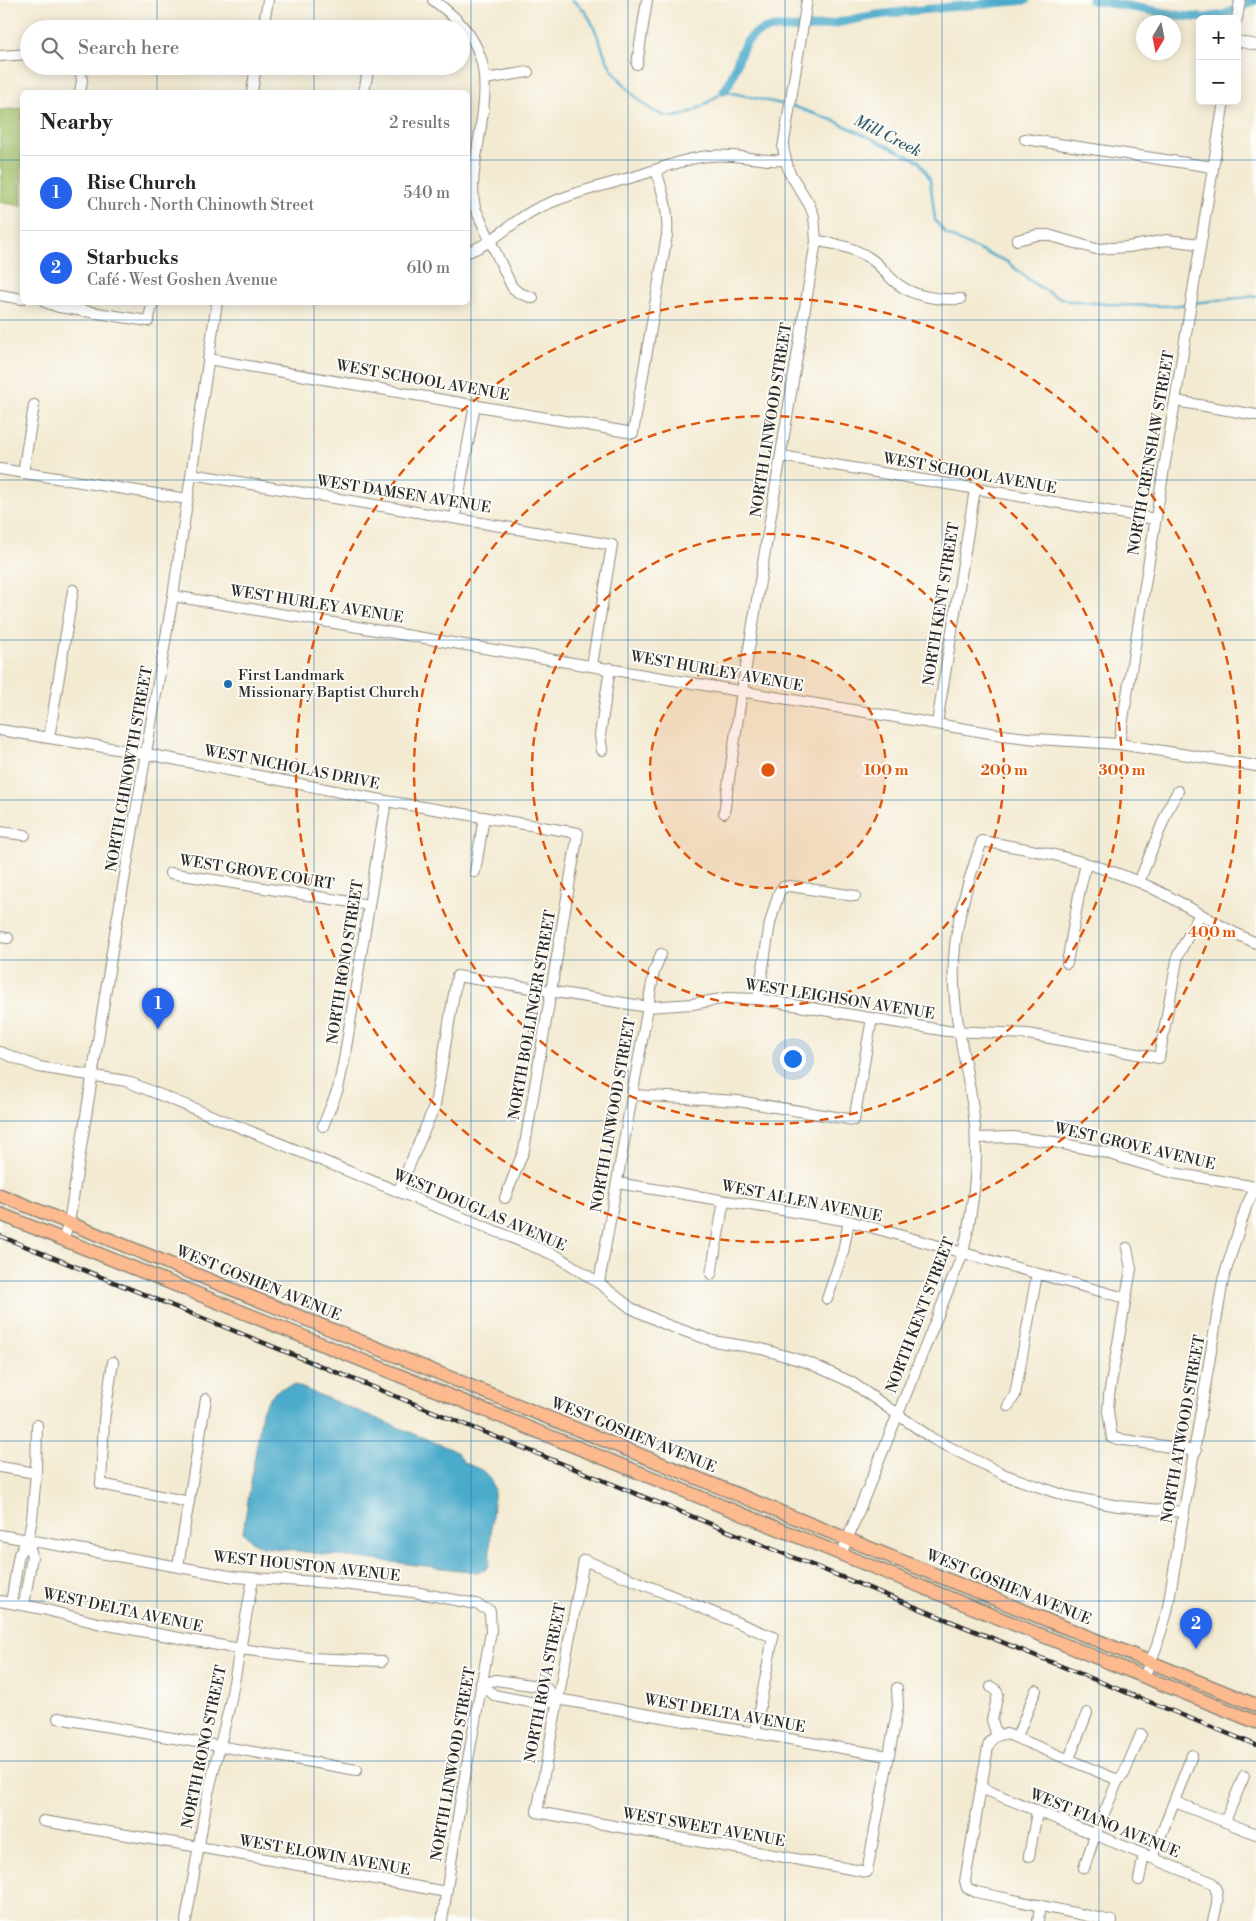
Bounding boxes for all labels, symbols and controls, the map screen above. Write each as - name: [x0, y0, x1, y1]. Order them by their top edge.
- north arrow: [1136, 15, 1181, 60]
- map controls: [1196, 15, 1241, 105]
- button: +: [1196, 15, 1241, 60]
- search box: [20, 20, 470, 75]
- icon: search: [38, 34, 66, 62]
- text: Search here: [78, 36, 179, 60]
- button: −: [1196, 60, 1241, 105]
- text: Nearby: [40, 110, 113, 136]
- water label: Mill Creek: [850, 110, 925, 161]
- text: 2 results: [389, 113, 450, 133]
- text: Rise Church: [87, 171, 196, 195]
- text: 1: [52, 183, 60, 203]
- text: 540 m: [403, 183, 450, 203]
- text: Church · North Chinowth Street: [87, 195, 314, 215]
- text: Starbucks: [87, 246, 178, 270]
- text: 2: [51, 258, 61, 278]
- text: 610 m: [406, 258, 450, 278]
- text: Café · West Goshen Avenue: [87, 270, 278, 290]
- street label: NORTH LINWOOD STREET: [747, 321, 796, 519]
- street label: NORTH CRENSHAW STREET: [1124, 349, 1179, 557]
- street label: WEST SCHOOL AVENUE: [334, 356, 511, 405]
- street label: WEST SCHOOL AVENUE: [881, 449, 1058, 498]
- street label: WEST DAMSEN AVENUE: [314, 471, 492, 518]
- street label: NORTH KENT STREET: [919, 521, 964, 687]
- street label: WEST HURLEY AVENUE: [228, 581, 405, 628]
- street label: WEST HURLEY AVENUE: [628, 647, 805, 696]
- street label: NORTH CHINOWTH STREET: [102, 664, 157, 873]
- place label: First Landmark Missionary Baptist Church: [238, 666, 419, 702]
- marker: First Landmark Missionary Baptist Church: [222, 678, 234, 690]
- street label: WEST NICHOLAS DRIVE: [201, 741, 381, 794]
- centre of rings: [759, 761, 777, 779]
- text: 100 m: [864, 761, 909, 780]
- text: 200 m: [980, 761, 1028, 780]
- text: 300 m: [1099, 761, 1146, 780]
- street label: WEST GROVE COURT: [177, 851, 336, 894]
- street label: NORTH RONO STREET: [323, 878, 368, 1046]
- street label: NORTH BOLLINGER STREET: [505, 908, 560, 1121]
- text: 400 m: [1188, 923, 1236, 942]
- street label: WEST LEIGHSON AVENUE: [743, 975, 936, 1024]
- pin: 1: [142, 988, 174, 1029]
- street label: NORTH LINWOOD STREET: [587, 1016, 640, 1214]
- your location: [780, 1046, 806, 1072]
- street label: WEST GROVE AVENUE: [1052, 1118, 1217, 1174]
- street label: WEST DOUGLAS AVENUE: [389, 1165, 569, 1256]
- street label: WEST ALLEN AVENUE: [719, 1176, 884, 1226]
- street label: NORTH KENT STREET: [882, 1234, 959, 1396]
- street label: WEST GOSHEN AVENUE: [173, 1241, 344, 1325]
- street label: NORTH ATWOOD STREET: [1158, 1333, 1209, 1525]
- street label: WEST GOSHEN AVENUE: [548, 1393, 719, 1477]
- street label: WEST GOSHEN AVENUE: [923, 1545, 1094, 1629]
- street label: WEST HOUSTON AVENUE: [212, 1547, 401, 1586]
- street label: WEST DELTA AVENUE: [40, 1584, 205, 1637]
- street label: NORTH ROVA STREET: [521, 1601, 570, 1765]
- pin: 2: [1180, 1608, 1212, 1649]
- street label: NORTH RONO STREET: [178, 1663, 231, 1831]
- street label: NORTH LINWOOD STREET: [427, 1665, 480, 1863]
- street label: WEST DELTA AVENUE: [642, 1690, 807, 1737]
- street label: WEST FIANO AVENUE: [1026, 1784, 1183, 1862]
- street label: WEST SWEET AVENUE: [620, 1804, 787, 1851]
- street label: WEST ELOWIN AVENUE: [237, 1831, 412, 1880]

